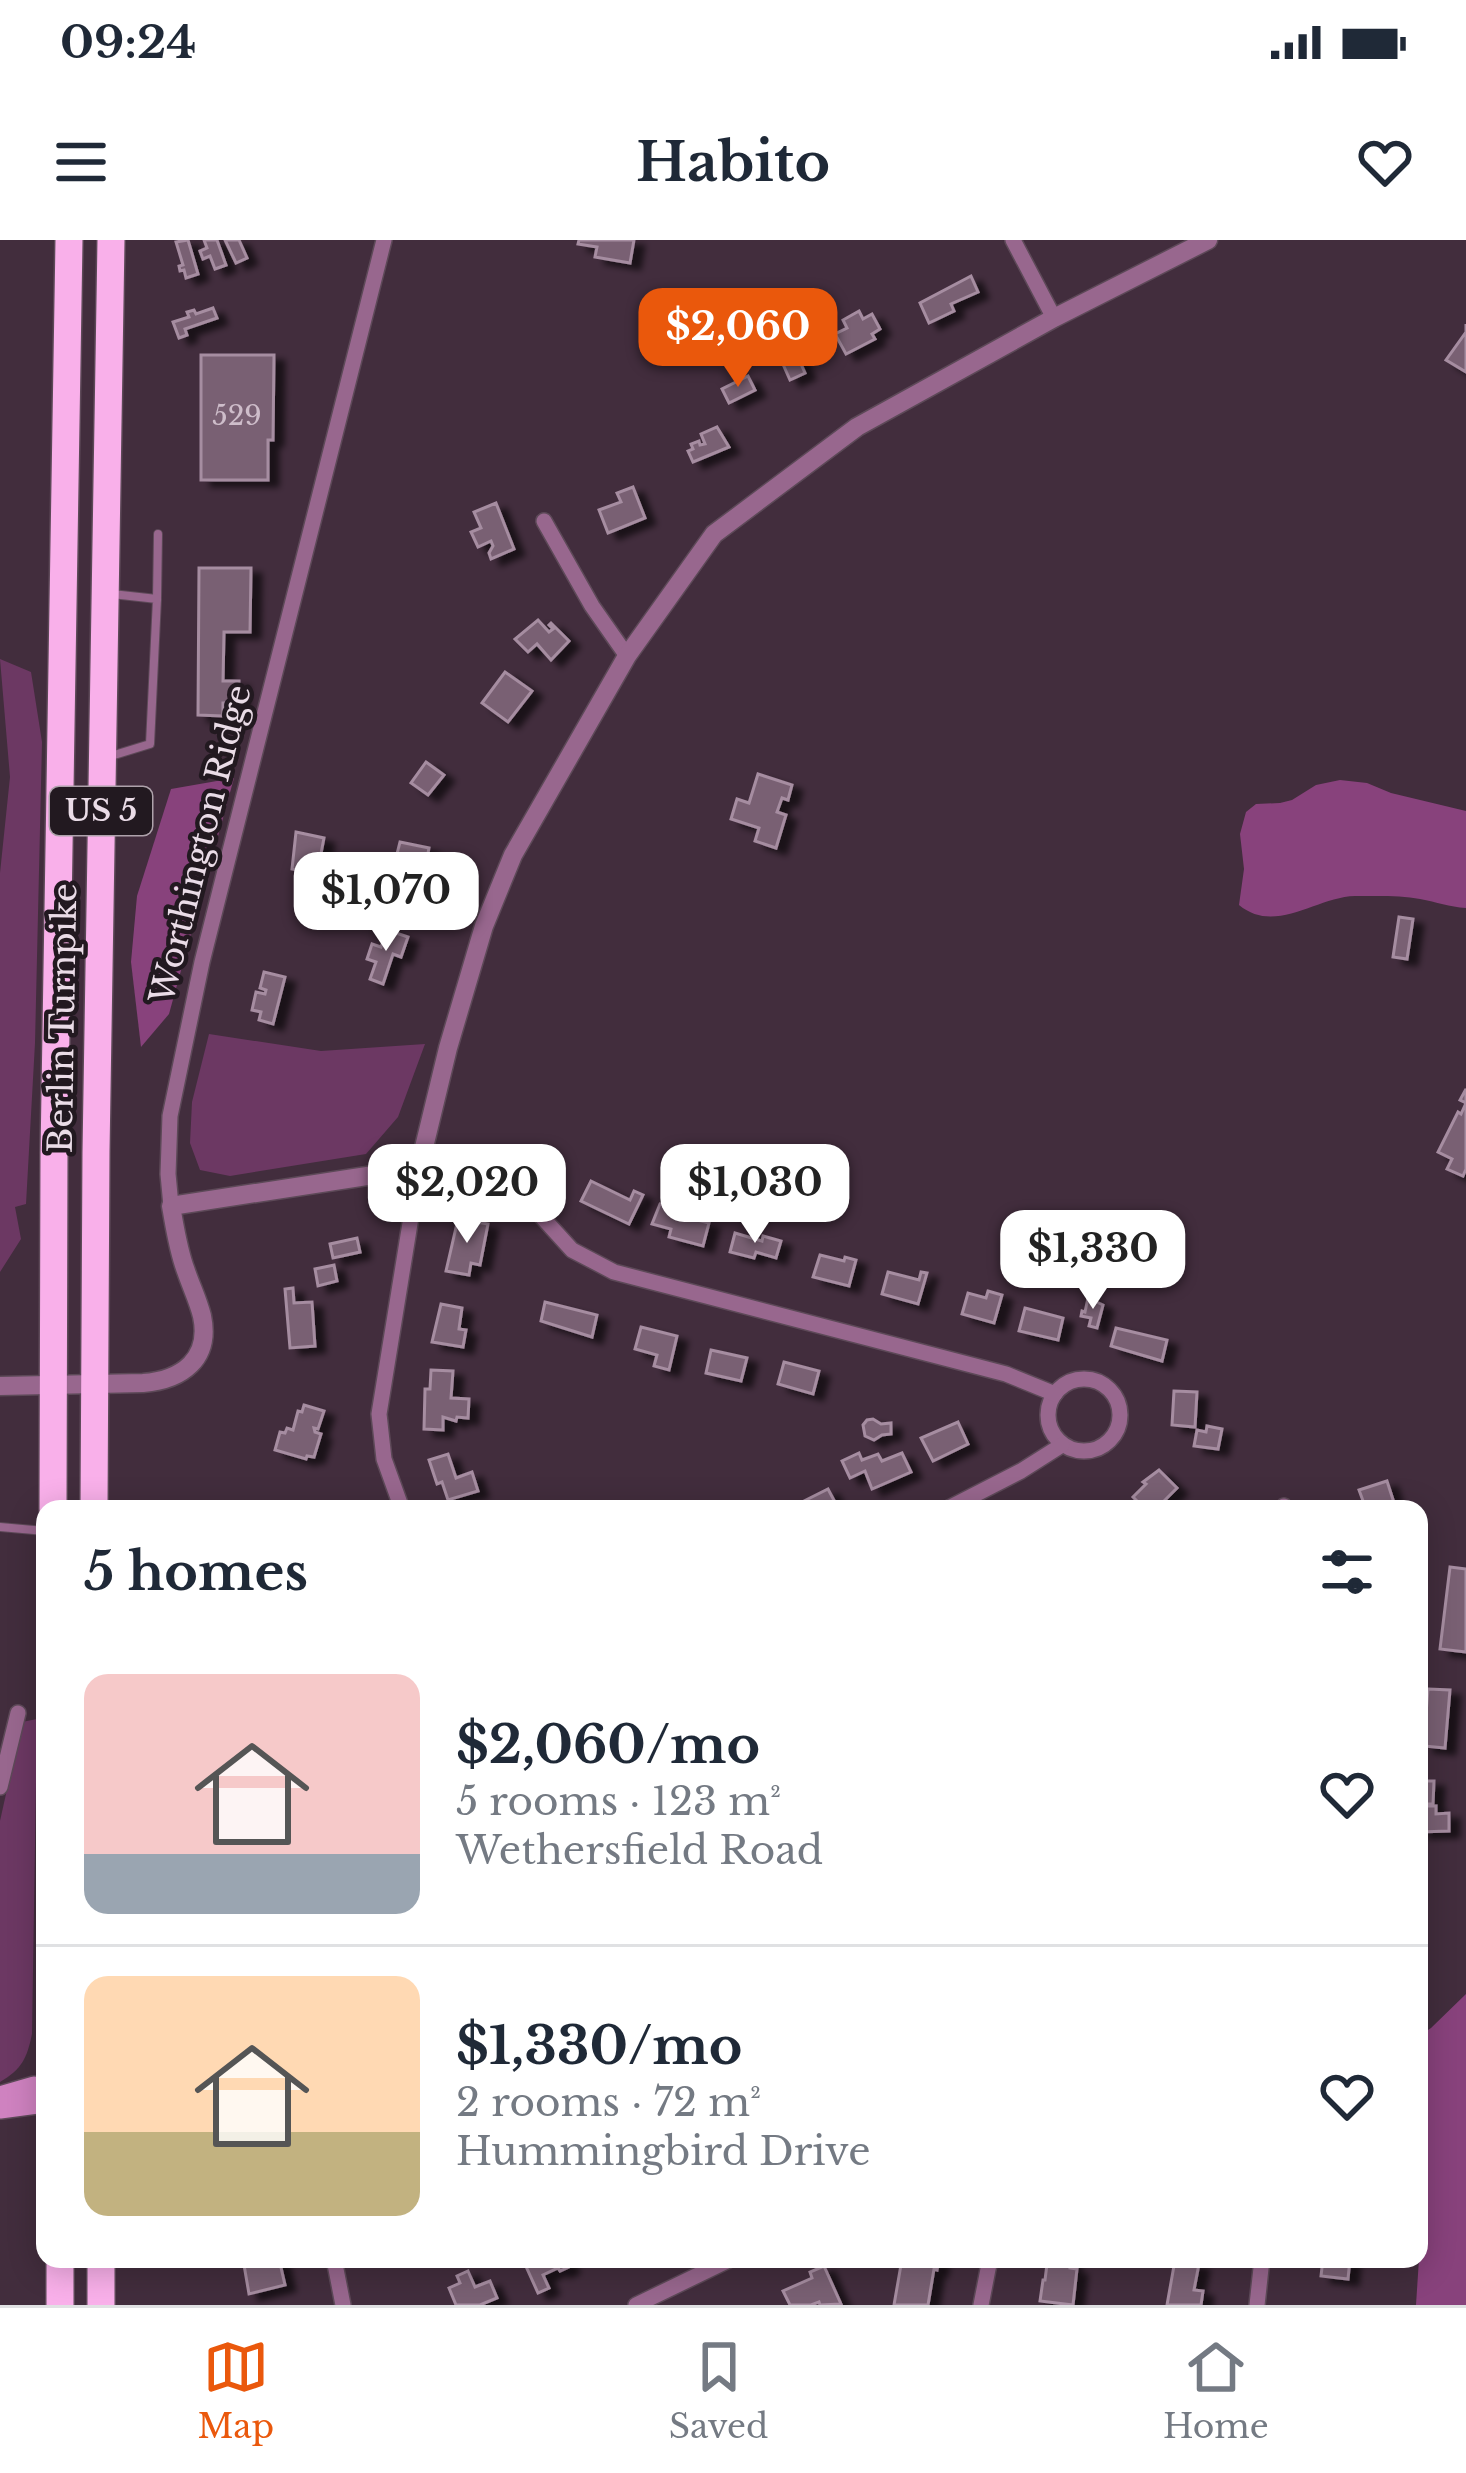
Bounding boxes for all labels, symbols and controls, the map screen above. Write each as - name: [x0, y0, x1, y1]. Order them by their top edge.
- text: 09:24: [60, 14, 196, 70]
- icon: menu: [48, 129, 114, 195]
- text: Habito: [636, 129, 830, 196]
- icon: heart: [1352, 129, 1418, 195]
- pin: $2,060: [640, 288, 836, 390]
- text: $2,060: [665, 302, 811, 351]
- house number: 529: [212, 399, 262, 432]
- street label: Worthington Ridge: [141, 681, 260, 1009]
- road number: US 5: [50, 787, 152, 835]
- pin: $1,070: [288, 852, 484, 954]
- text: $1,070: [321, 866, 451, 915]
- street label: Berlin Turnpike: [40, 883, 85, 1153]
- pin: $2,020: [369, 1144, 565, 1246]
- pin: $1,030: [657, 1144, 853, 1246]
- text: $2,020: [395, 1158, 539, 1207]
- text: $1,030: [687, 1158, 823, 1207]
- pin: $1,330: [995, 1210, 1191, 1312]
- text: $1,330: [1027, 1224, 1159, 1273]
- icon: filters: [1314, 1539, 1380, 1605]
- text: 5 homes: [84, 1541, 308, 1604]
- text: $2,060/mo: [456, 1714, 760, 1777]
- icon: home: [180, 1722, 324, 1866]
- icon: heart: [1314, 1761, 1380, 1827]
- text: 5 rooms · 123 m²: [456, 1777, 781, 1826]
- text: Wethersfield Road: [456, 1826, 823, 1875]
- text: $1,330/mo: [456, 2015, 742, 2078]
- icon: home: [180, 2024, 324, 2168]
- icon: heart: [1314, 2063, 1380, 2129]
- text: 2 rooms · 72 m²: [456, 2078, 761, 2127]
- text: Hummingbird Drive: [456, 2127, 871, 2176]
- tab: Map: [197, 2334, 274, 2447]
- tab: Saved: [669, 2334, 768, 2447]
- tab: Home: [1163, 2334, 1269, 2447]

